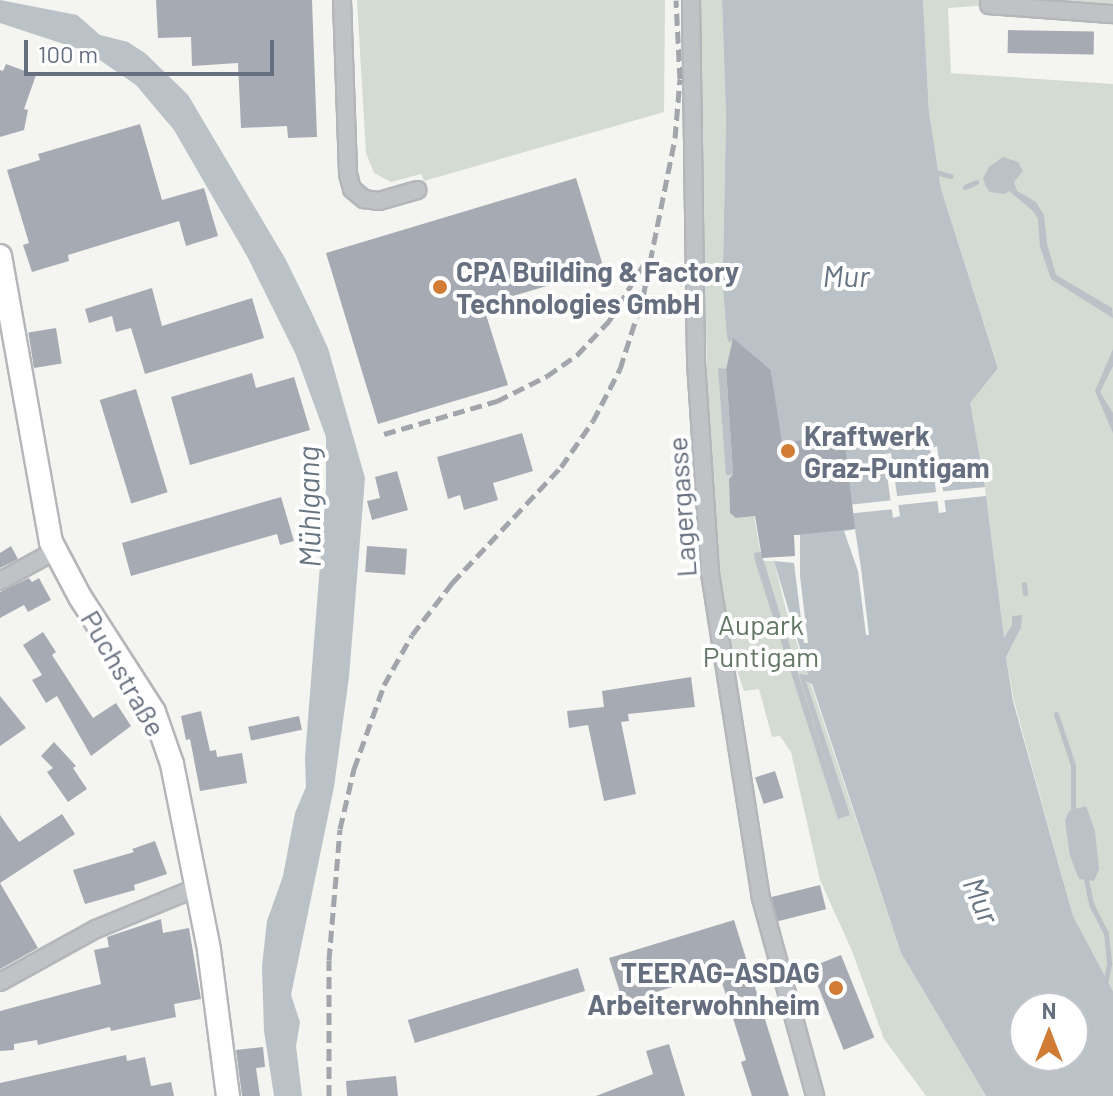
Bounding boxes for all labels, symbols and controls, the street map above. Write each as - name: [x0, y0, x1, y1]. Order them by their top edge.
- scale bar: [28, 24, 278, 74]
- text: 100 m: [38, 39, 98, 68]
- place label: CPA Building & Factory Technologies GmbH: [456, 254, 739, 320]
- water label: Mur: [822, 257, 870, 293]
- marker: CPA Building & Factory Technologies GmbH: [431, 278, 449, 296]
- place label: Kraftwerk Graz-Puntigam: [804, 418, 990, 484]
- street label: Lagergasse: [659, 436, 703, 578]
- marker: Kraftwerk Graz-Puntigam: [779, 442, 797, 460]
- water label: Mühlgang: [289, 446, 327, 568]
- street label: Puchstraße: [74, 604, 174, 742]
- park label: Aupark Puntigam: [703, 607, 819, 673]
- water label: Mur: [956, 871, 1008, 929]
- place label: TEERAG-ASDAG Arbeiterwohnheim: [587, 955, 820, 1021]
- marker: TEERAG-ASDAG Arbeiterwohnheim: [827, 979, 845, 997]
- north arrow: [1009, 992, 1089, 1072]
- text: N: [1042, 997, 1056, 1023]

